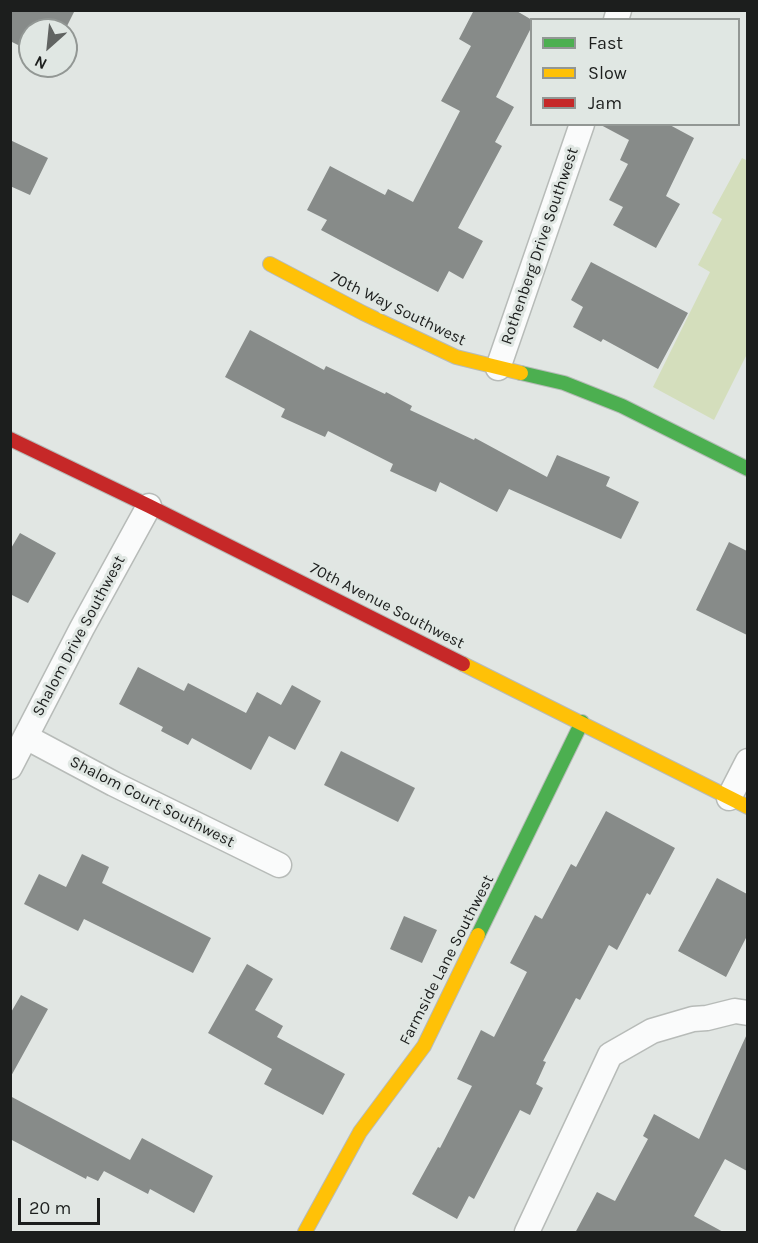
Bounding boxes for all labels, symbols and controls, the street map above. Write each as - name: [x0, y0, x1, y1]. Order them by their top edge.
- north arrow: [18, 18, 78, 78]
- legend: [530, 18, 740, 126]
- text: Fast: [588, 32, 623, 54]
- text: N: [31, 52, 50, 74]
- text: Slow: [588, 62, 627, 84]
- text: Jam: [588, 92, 622, 114]
- street label: Rothenberg Drive Southwest: [497, 145, 583, 347]
- street label: 70th Way Southwest: [327, 268, 469, 350]
- street label: Shalom Drive Southwest: [28, 552, 130, 720]
- street label: 70th Avenue Southwest: [306, 559, 468, 653]
- street label: Shalom Court Southwest: [67, 752, 237, 852]
- street label: Farmside Lane Southwest: [396, 872, 498, 1048]
- scale bar: [21, 1186, 104, 1224]
- text: 20 m: [29, 1197, 71, 1219]

